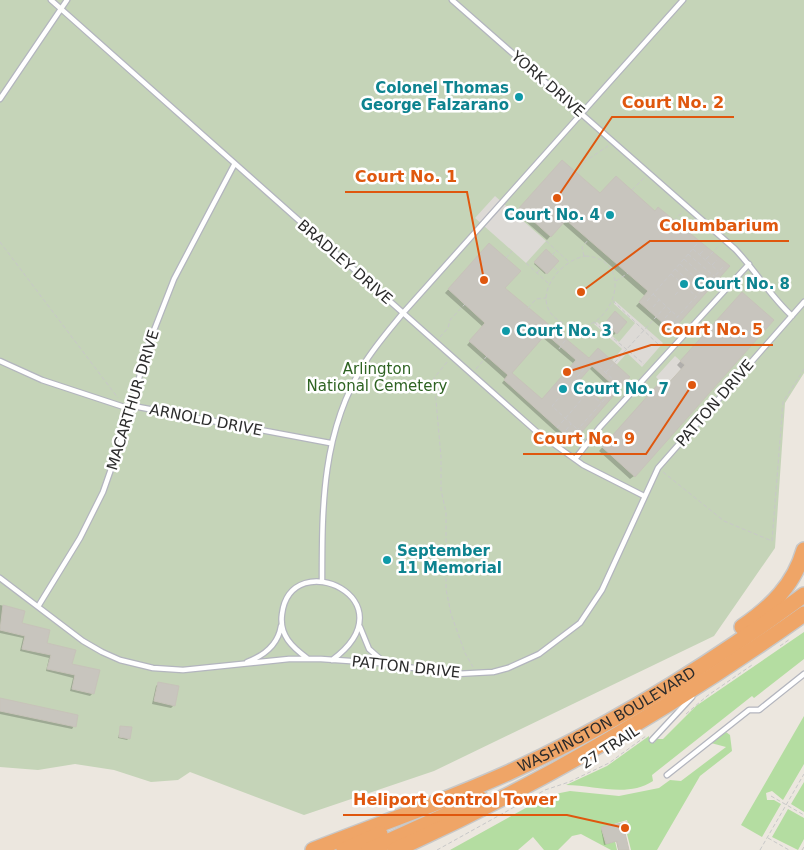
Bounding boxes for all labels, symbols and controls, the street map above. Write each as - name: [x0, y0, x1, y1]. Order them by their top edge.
- street label: YORK DRIVE: [507, 47, 588, 121]
- place label: Colonel Thomas George Falzarano: [361, 79, 509, 114]
- callout: Court No. 2: [612, 86, 734, 117]
- marker: Colonel Thomas George Falzarano: [513, 91, 525, 103]
- text: Court No. 2: [622, 93, 724, 112]
- callout: Court No. 1: [345, 161, 467, 192]
- text: Court No. 1: [355, 167, 457, 186]
- place label: Court No. 4: [504, 206, 600, 224]
- marker: Court No. 4: [604, 209, 616, 221]
- callout: Columbarium: [650, 210, 789, 241]
- street label: BRADLEY DRIVE: [294, 216, 396, 308]
- text: Columbarium: [659, 216, 779, 235]
- place label: Court No. 8: [694, 275, 790, 293]
- marker: Court No. 8: [678, 278, 690, 290]
- callout: Court No. 5: [651, 314, 773, 345]
- text: Court No. 5: [661, 320, 763, 339]
- place label: Court No. 3: [516, 322, 612, 340]
- marker: Court No. 3: [500, 325, 512, 337]
- street label: MACARTHUR DRIVE: [103, 328, 163, 472]
- street label: PATTON DRIVE: [672, 356, 758, 450]
- park label: Arlington National Cemetery: [307, 360, 448, 395]
- place label: Court No. 7: [573, 380, 669, 398]
- marker: Court No. 7: [557, 383, 569, 395]
- street label: ARNOLD DRIVE: [148, 400, 264, 440]
- callout: Court No. 9: [523, 423, 646, 454]
- text: Court No. 9: [533, 429, 635, 448]
- place label: September 11 Memorial: [397, 542, 502, 577]
- marker: September 11 Memorial: [381, 554, 393, 566]
- street label: PATTON DRIVE: [351, 652, 461, 682]
- street label: WASHINGTON BOULEVARD: [515, 663, 699, 776]
- street label: 27 TRAIL: [577, 721, 643, 772]
- callout: Heliport Control Tower: [343, 784, 567, 815]
- text: Heliport Control Tower: [353, 790, 557, 809]

